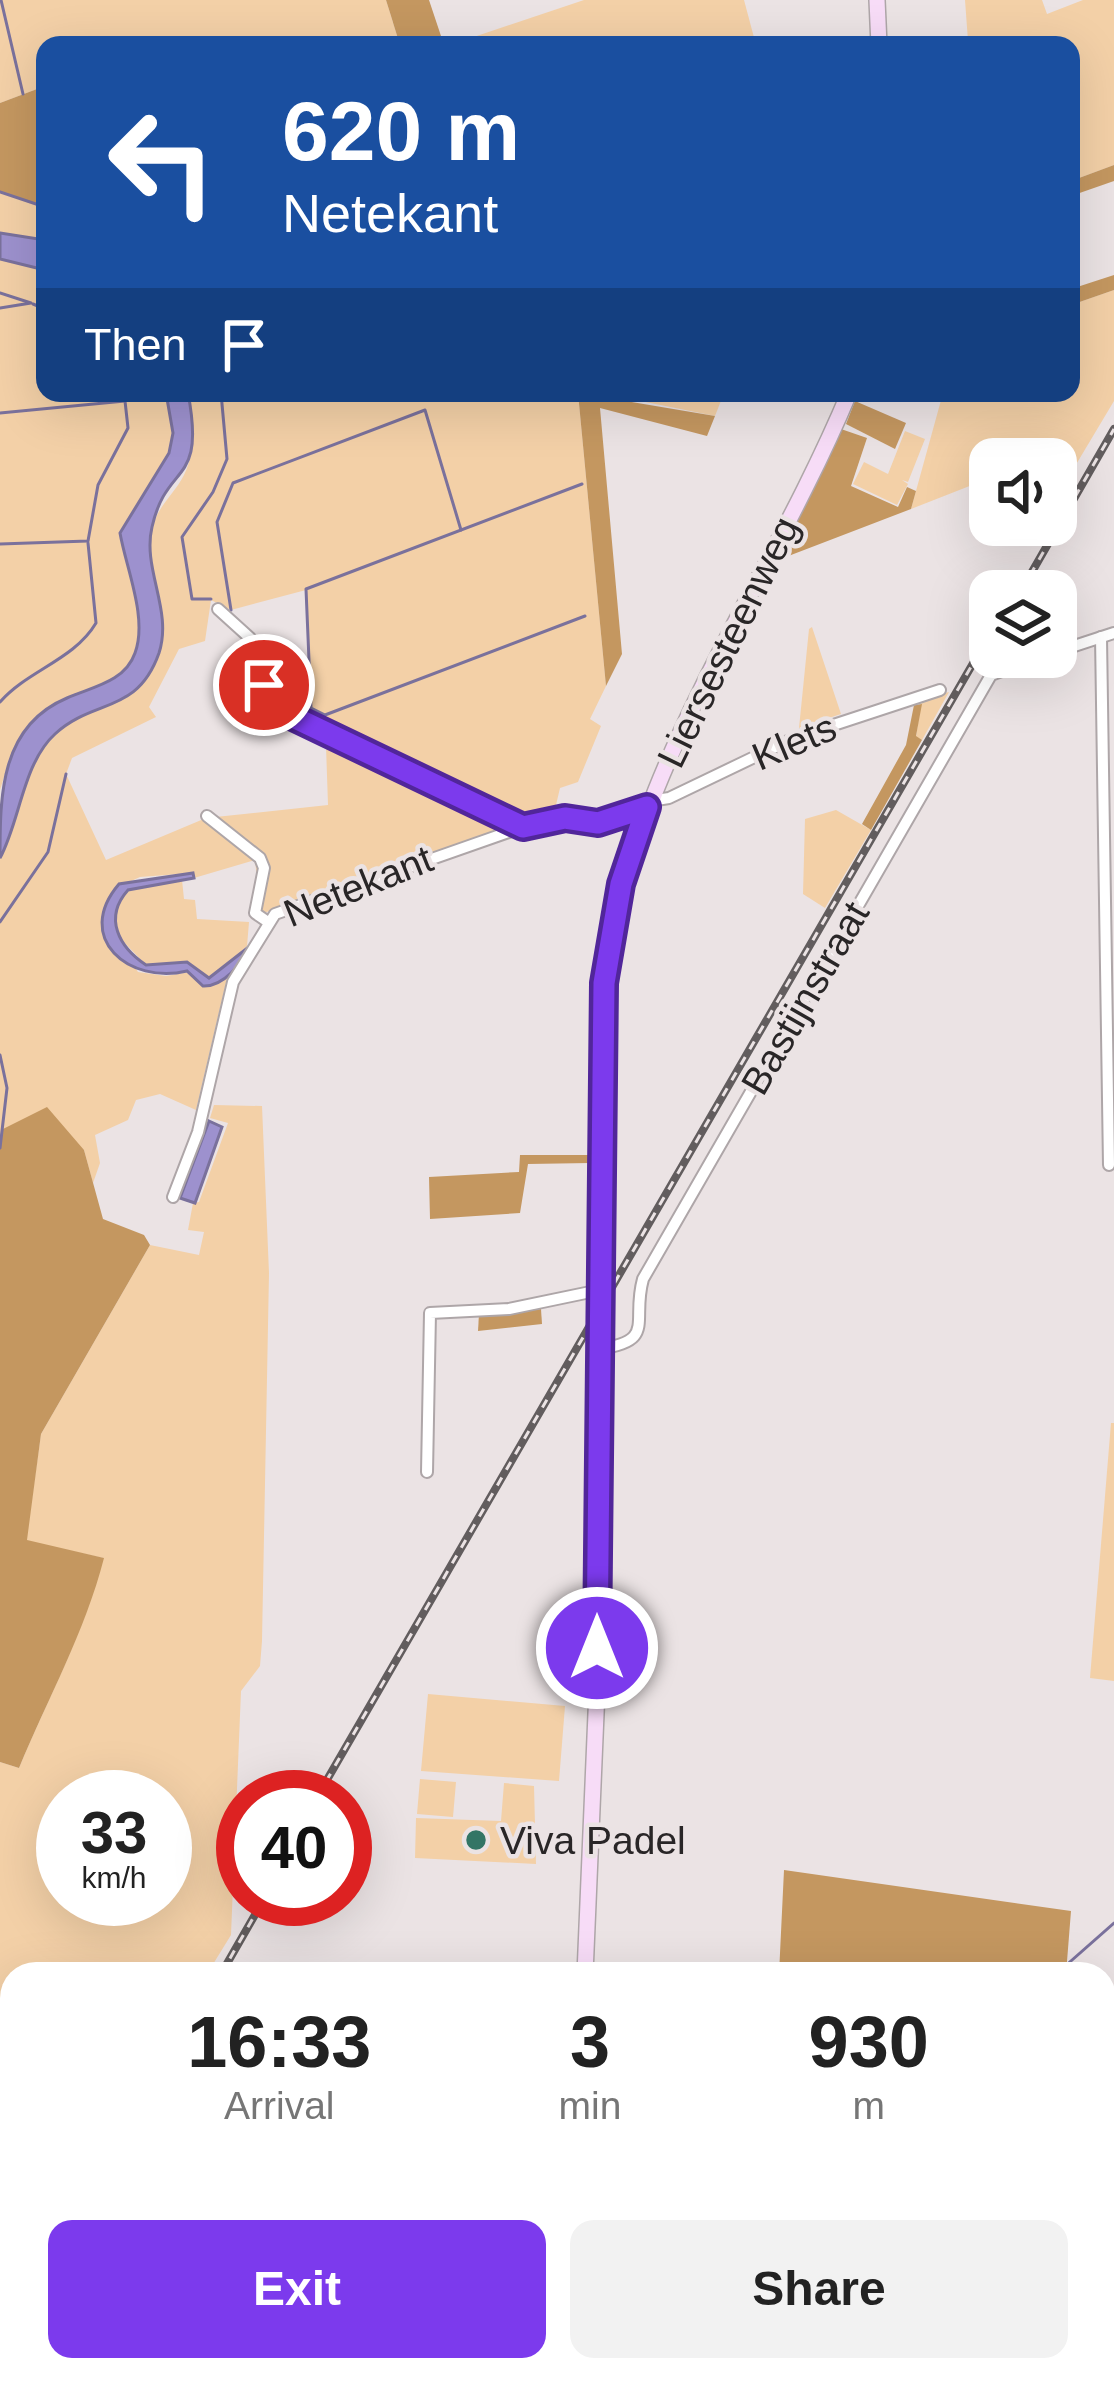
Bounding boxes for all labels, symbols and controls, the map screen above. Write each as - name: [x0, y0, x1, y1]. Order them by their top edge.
- icon: left: [84, 84, 240, 240]
- text: 620 m: [282, 84, 520, 178]
- text: Netekant: [282, 183, 498, 243]
- icon: arrive: [211, 312, 277, 378]
- text: Then: [84, 319, 187, 370]
- map controls: [969, 438, 1077, 678]
- button: sound: [969, 438, 1077, 546]
- street label: Liersesteenweg: [649, 510, 807, 774]
- button: layers: [969, 570, 1077, 678]
- pin: [213, 634, 315, 736]
- icon: arrive: [231, 652, 297, 718]
- street label: Klets: [746, 705, 842, 779]
- street label: Netekant: [278, 837, 439, 935]
- street label: Bastijnstraat: [733, 894, 877, 1102]
- position arrow: [534, 1585, 660, 1711]
- speed limit sign: 40: [216, 1770, 372, 1926]
- text: 33: [81, 1799, 147, 1866]
- place label: Viva Padel: [500, 1819, 686, 1862]
- marker: Viva Padel: [463, 1827, 489, 1853]
- text: km/h: [81, 1861, 147, 1894]
- text: 16:33: [187, 2002, 371, 2082]
- text: 3: [570, 2002, 610, 2082]
- text: 930: [809, 2002, 929, 2082]
- text: Arrival: [224, 2084, 335, 2127]
- text: min: [559, 2084, 621, 2127]
- text: m: [852, 2084, 885, 2127]
- button: Exit: [48, 2220, 546, 2358]
- button: Share: [570, 2220, 1068, 2358]

